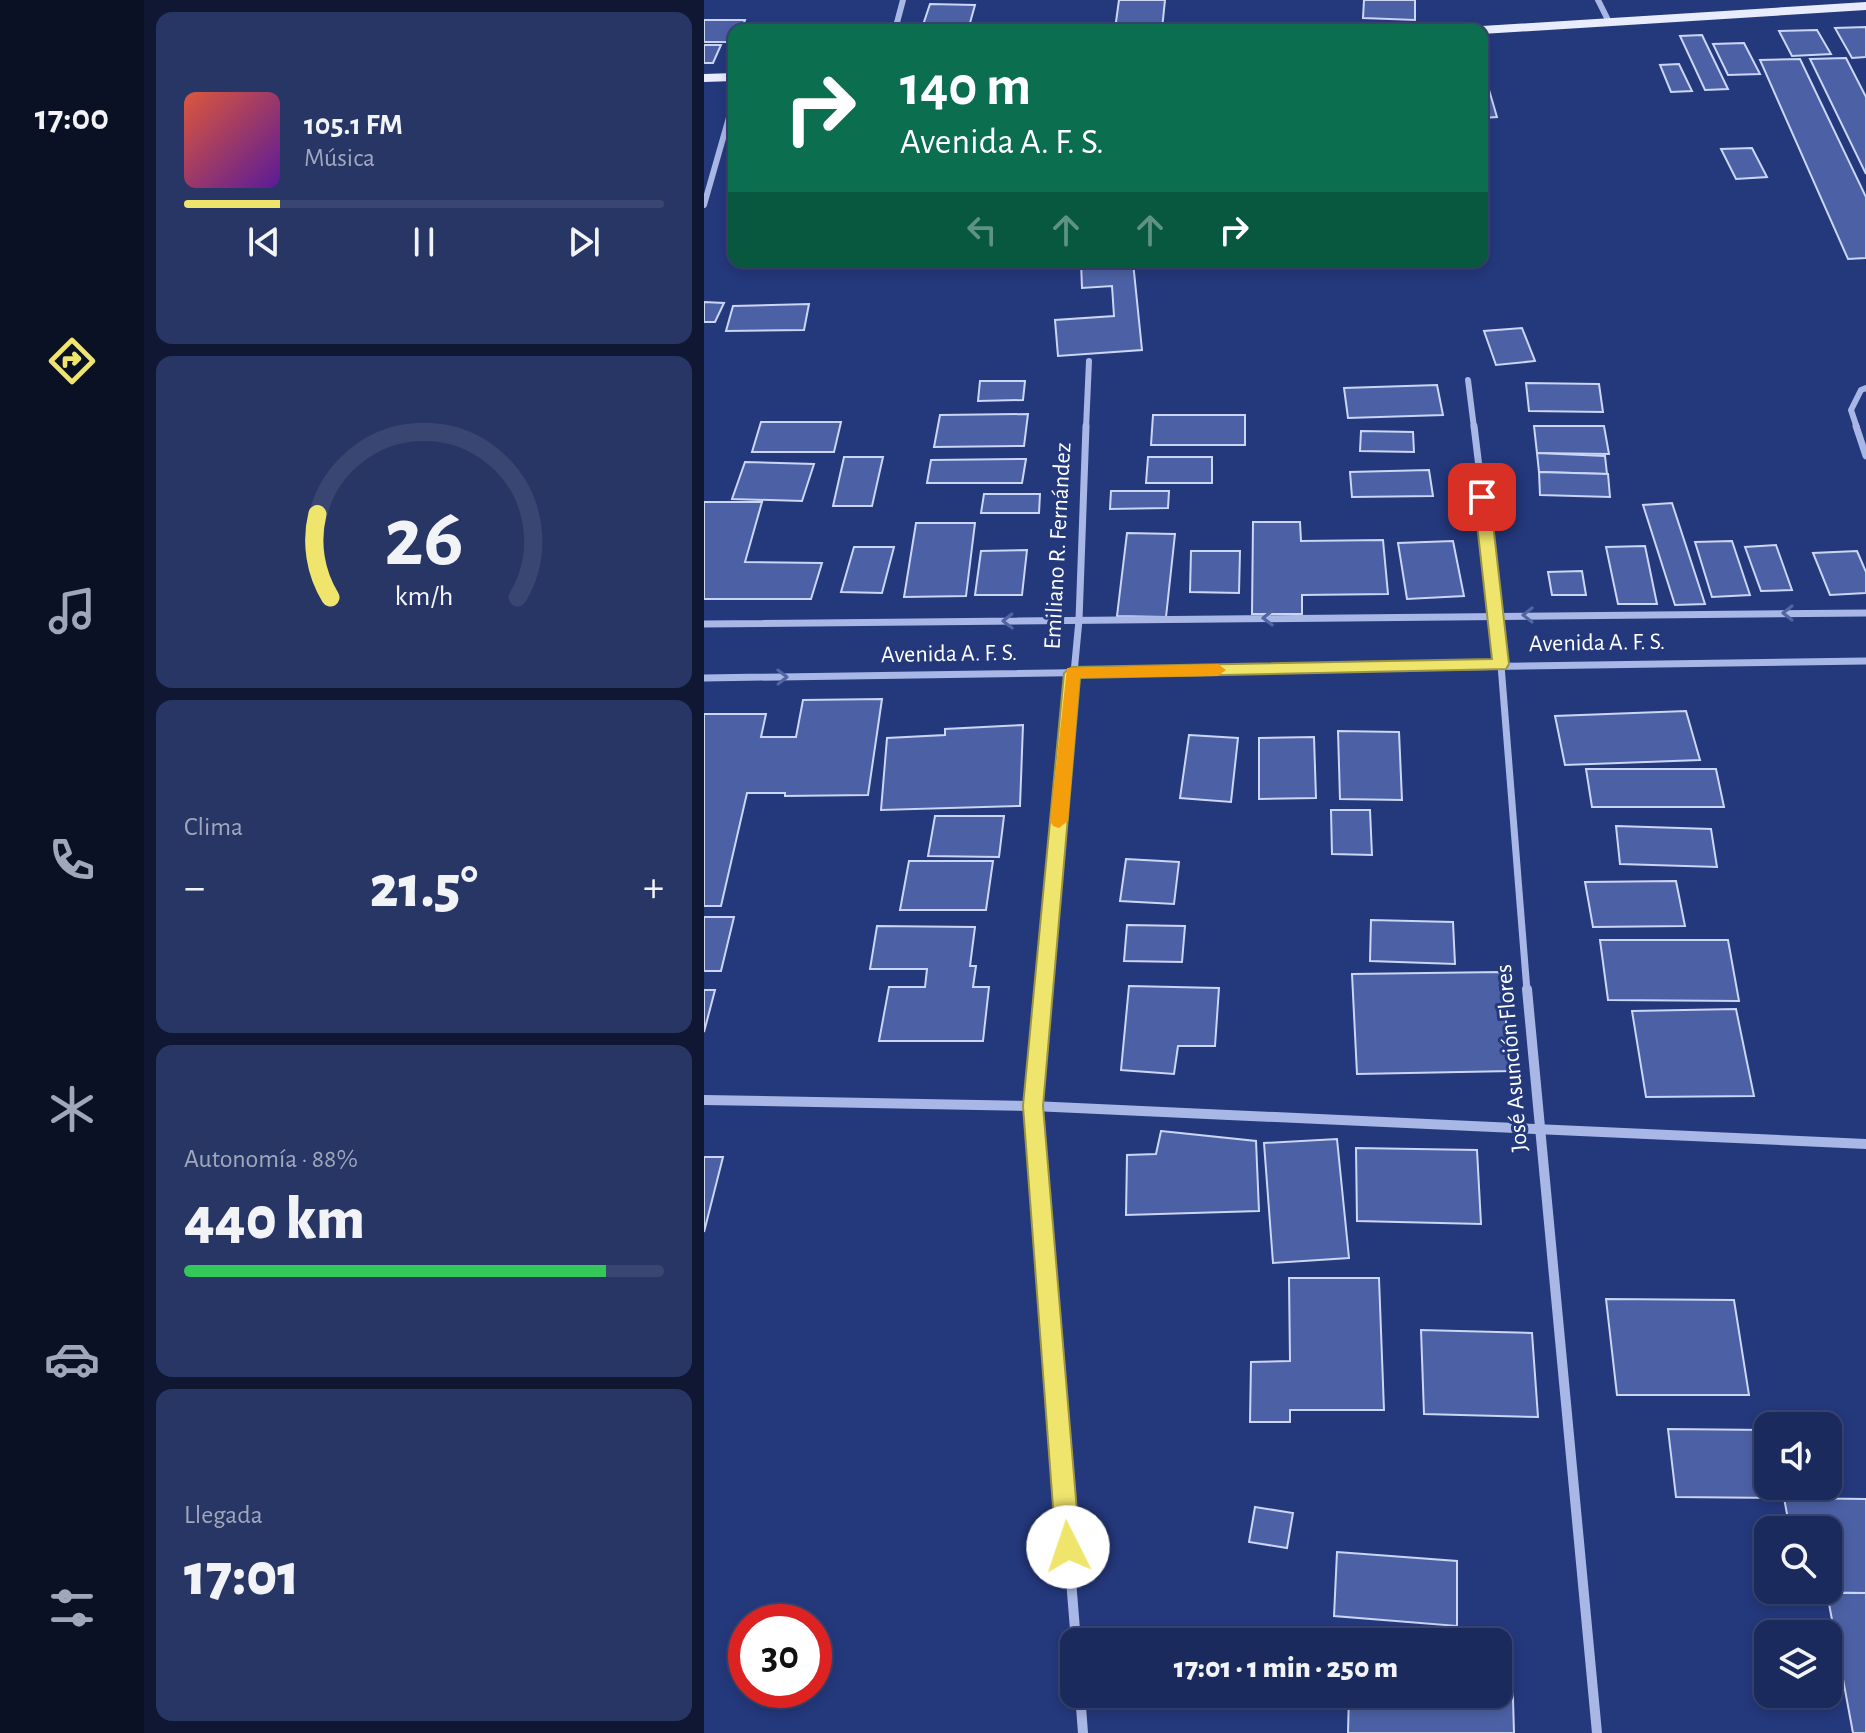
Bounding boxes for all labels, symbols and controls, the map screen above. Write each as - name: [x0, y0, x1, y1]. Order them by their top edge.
- icon: right: [768, 56, 872, 160]
- text: 140 m: [900, 59, 1031, 115]
- text: 17:00: [35, 100, 109, 136]
- text: 105.1 FM: [304, 110, 403, 140]
- text: Avenida A. F. S.: [900, 124, 1104, 160]
- text: Música: [304, 145, 375, 171]
- icon: left: [960, 208, 1004, 252]
- icon: ahead: [1044, 208, 1088, 252]
- icon: ahead: [1128, 208, 1172, 252]
- icon: right: [1212, 208, 1256, 252]
- icon: previous: [242, 220, 286, 264]
- icon: pause: [402, 220, 446, 264]
- icon: next: [562, 220, 606, 264]
- icon: directions: [44, 333, 100, 389]
- street label: Emiliano R. Fernández: [1041, 442, 1075, 650]
- pin: [1448, 463, 1516, 531]
- icon: arrive: [1460, 475, 1504, 519]
- text: 26: [384, 497, 464, 581]
- text: km/h: [395, 582, 453, 611]
- icon: music: [44, 583, 100, 639]
- one-way arrow: [1781, 604, 1794, 622]
- one-way arrow: [1521, 606, 1534, 623]
- one-way arrow: [1261, 609, 1274, 627]
- one-way arrow: [1001, 612, 1014, 630]
- street label: Avenida A. F. S.: [1529, 630, 1665, 656]
- street label: Avenida A. F. S.: [881, 641, 1017, 667]
- one-way arrow: [776, 668, 789, 685]
- text: Clima: [184, 814, 243, 840]
- icon: phone: [44, 832, 100, 888]
- text: 21.5°: [370, 858, 478, 918]
- text: −: [184, 866, 205, 910]
- text: +: [643, 866, 664, 910]
- street label: José Asunción Flores: [1492, 963, 1532, 1153]
- icon: climate: [44, 1081, 100, 1137]
- text: Autonomía · 88%: [184, 1146, 358, 1172]
- text: 440 km: [184, 1190, 365, 1250]
- icon: car: [44, 1331, 100, 1387]
- map controls: [1754, 1412, 1842, 1708]
- button: sound: [1754, 1412, 1842, 1500]
- text: Llegada: [184, 1502, 263, 1528]
- position arrow: [1026, 1505, 1110, 1589]
- button: search: [1754, 1516, 1842, 1604]
- text: 17:01: [184, 1546, 299, 1606]
- icon: filters: [44, 1580, 100, 1636]
- speed limit sign: 30: [728, 1604, 832, 1708]
- button: layers: [1754, 1620, 1842, 1708]
- text: 17:01 · 1 min · 250 m: [1174, 1653, 1398, 1683]

